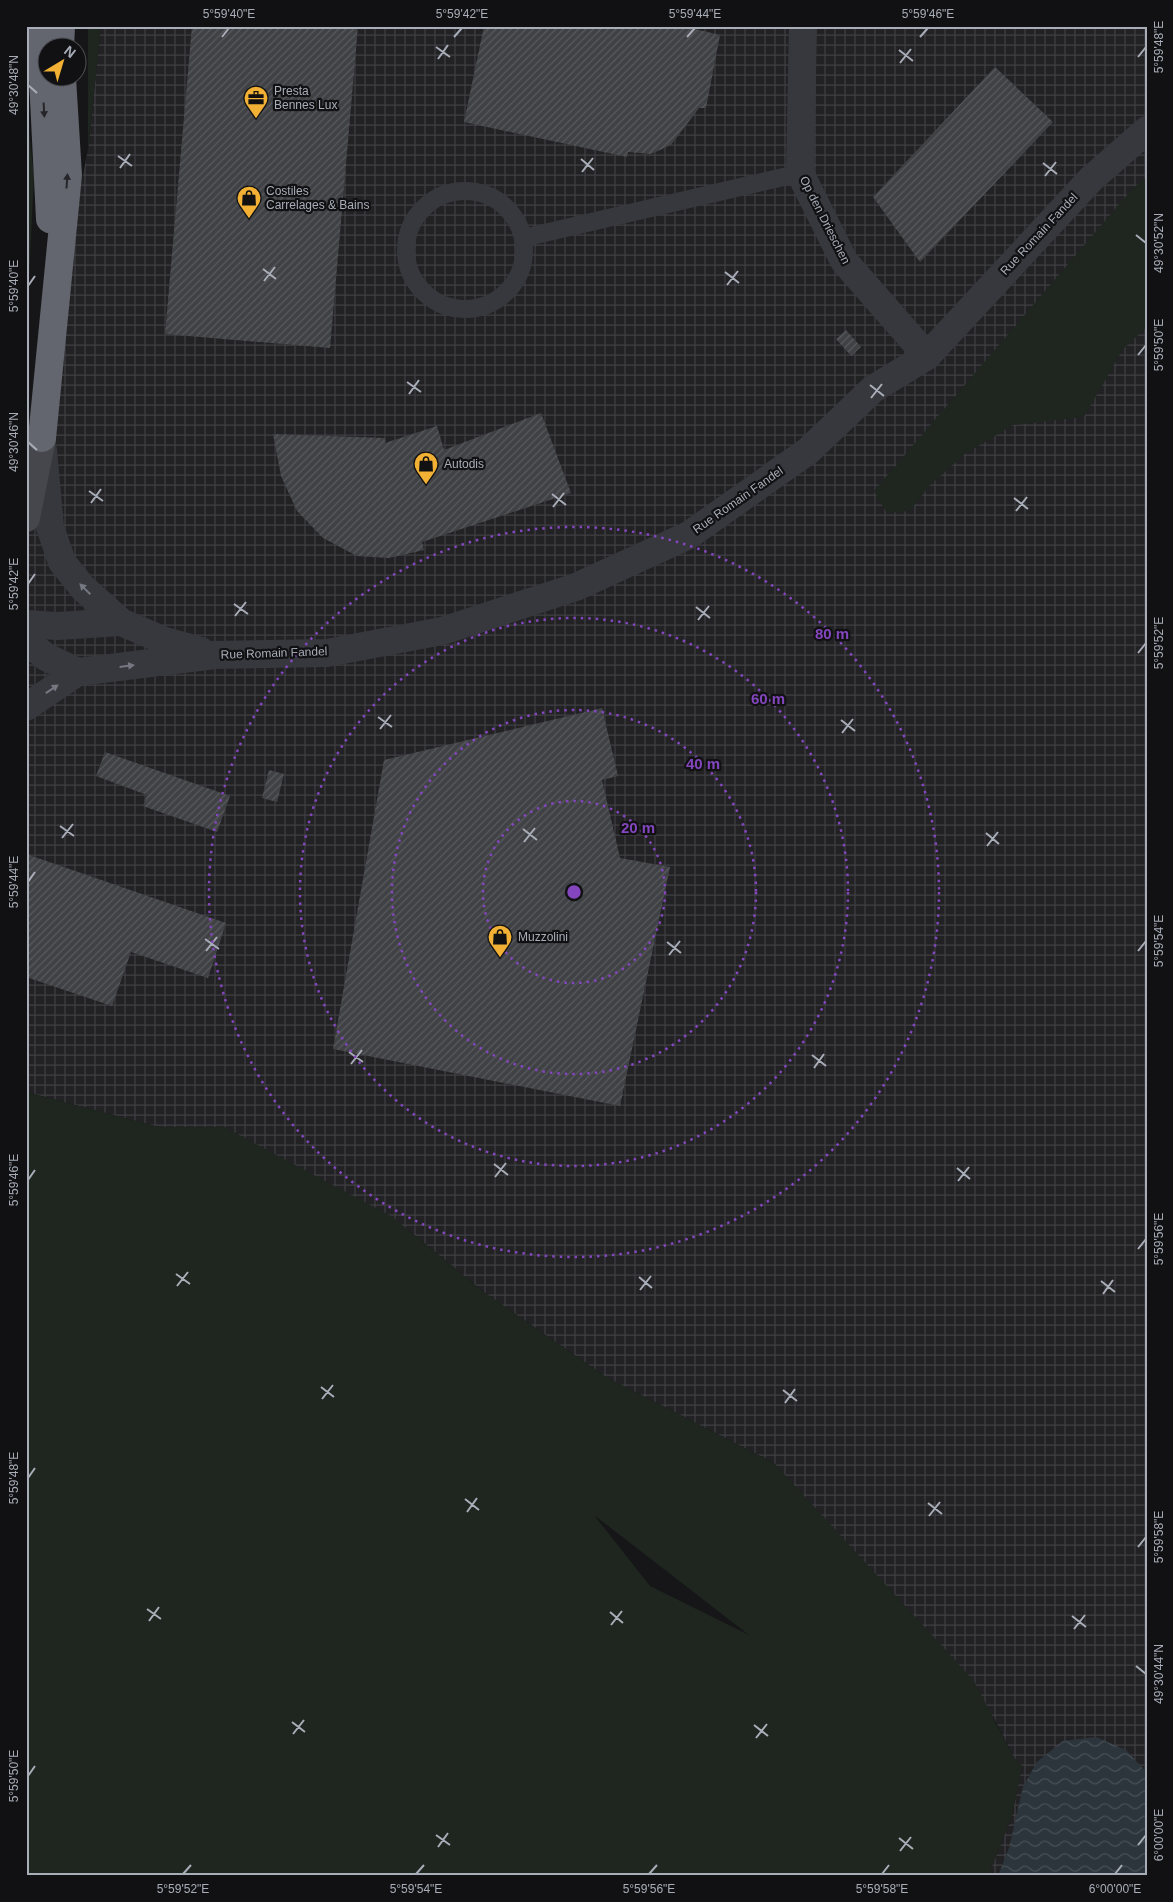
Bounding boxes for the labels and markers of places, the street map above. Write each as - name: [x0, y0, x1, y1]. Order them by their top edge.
- place label: Presta Bennes Lux: [274, 84, 337, 112]
- office icon: Presta Bennes Lux: [243, 85, 269, 119]
- place label: Costiles Carrelages & Bains: [266, 184, 369, 212]
- shop icon: Costiles Carrelages & Bains: [236, 185, 262, 219]
- shop icon: Autodis: [413, 451, 439, 485]
- place label: Autodis: [444, 457, 484, 471]
- centre of rings: [565, 883, 583, 901]
- shop icon: Muzzolini: [487, 924, 513, 958]
- place label: Muzzolini: [518, 930, 568, 944]

